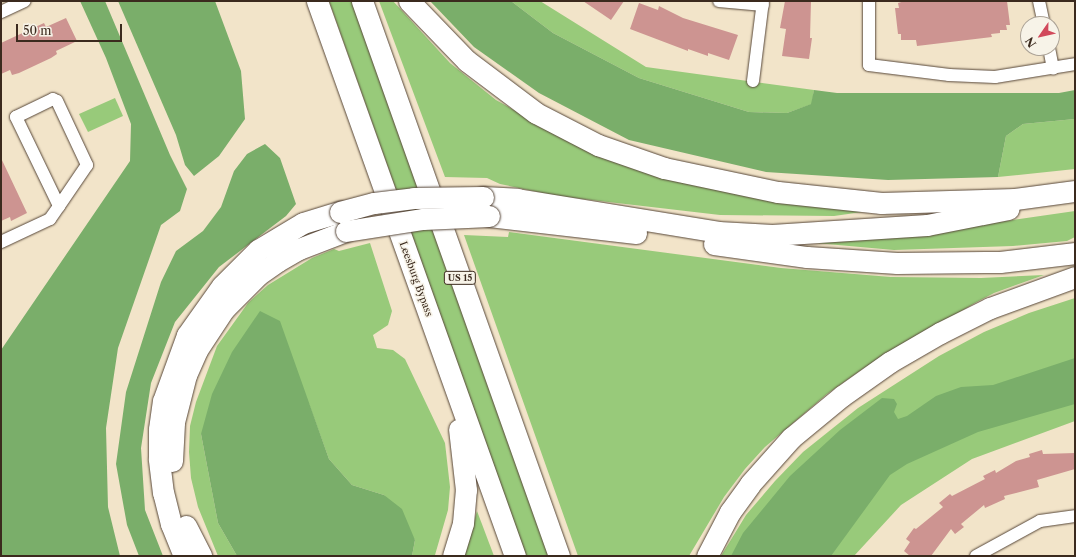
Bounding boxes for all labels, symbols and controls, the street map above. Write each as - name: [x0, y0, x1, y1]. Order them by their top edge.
- scale bar: [18, 16, 124, 42]
- north arrow: [1020, 16, 1060, 56]
- text: 50 m: [23, 23, 52, 38]
- text: N: [1022, 34, 1039, 50]
- street label: Leesburg Bypass: [397, 240, 435, 318]
- road number: US 15: [443, 271, 477, 285]

